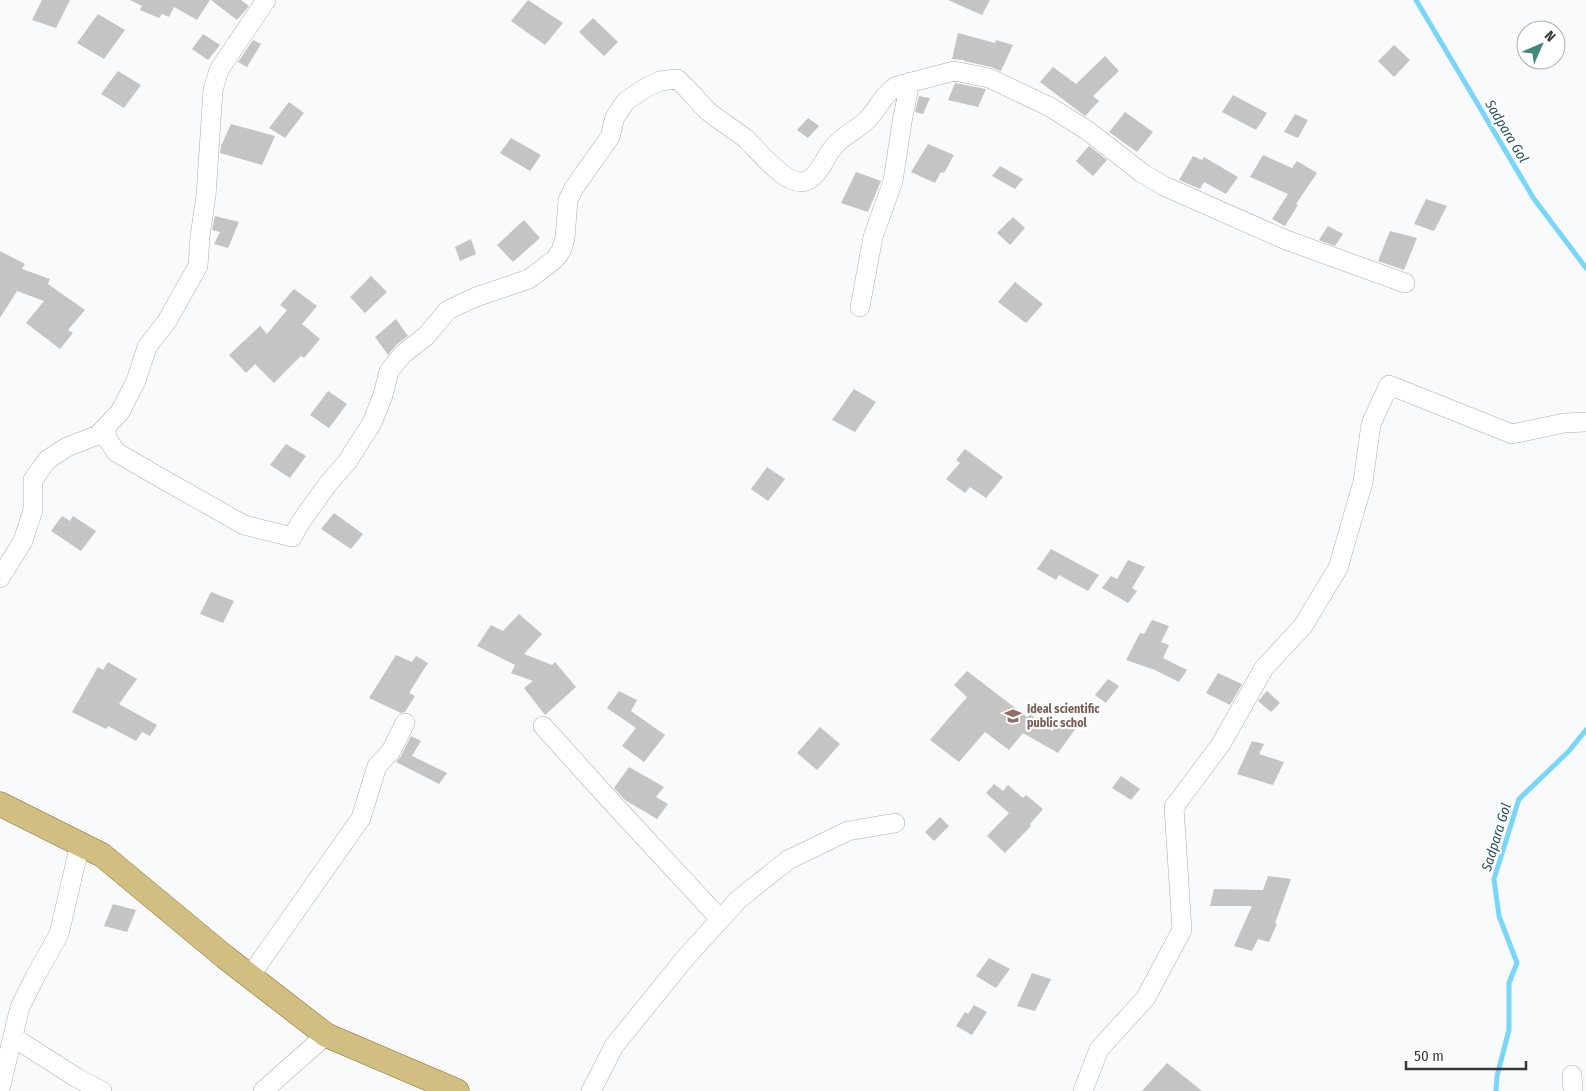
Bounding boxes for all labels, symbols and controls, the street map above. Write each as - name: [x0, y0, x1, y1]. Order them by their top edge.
- north arrow: [1516, 20, 1566, 70]
- text: N: [1541, 27, 1559, 45]
- water label: Sadpara Gol: [1481, 96, 1532, 166]
- place label: Ideal scientific public schol: [1027, 702, 1100, 730]
- school or university icon: Ideal scientific public schol: [1003, 706, 1023, 726]
- water label: Sadpara Gol: [1478, 801, 1515, 874]
- scale bar: [1406, 1038, 1526, 1070]
- text: 50 m: [1414, 1047, 1444, 1065]

